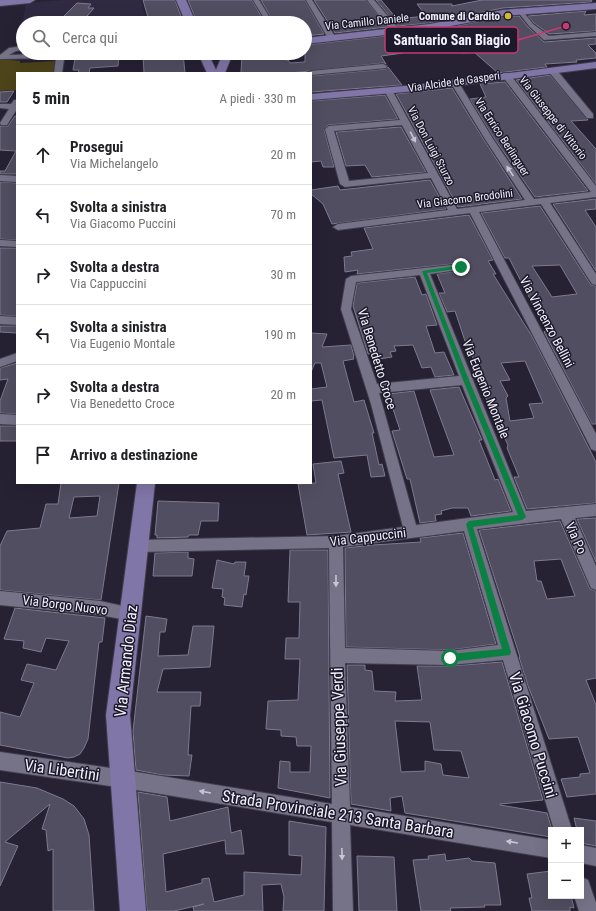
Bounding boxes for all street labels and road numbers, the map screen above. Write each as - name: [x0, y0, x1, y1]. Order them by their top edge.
- street label: Via Camillo Daniele: [324, 11, 410, 33]
- street label: Via Alcide de Gasperi: [407, 69, 501, 95]
- street label: Via Giuseppe di Vittorio: [516, 74, 590, 163]
- street label: Via Enrico Berlinguer: [472, 96, 532, 179]
- street label: Via Don Luigi Sturzo: [405, 104, 457, 188]
- street label: Via Giacomo Brodolini: [416, 187, 514, 211]
- street label: Via Vincenzo Bellini: [517, 274, 577, 370]
- street label: Via Benedetto Croce: [355, 307, 399, 411]
- street label: Via Eugenio Montale: [459, 337, 513, 441]
- street label: Via Po: [562, 520, 590, 556]
- street label: Via Cappuccini: [329, 525, 407, 549]
- street label: Via Borgo Nuovo: [22, 592, 108, 618]
- street label: Via Armando Diaz: [111, 604, 141, 718]
- street label: Via Giuseppe Verdi: [327, 667, 351, 787]
- street label: Via Giacomo Puccini: [505, 670, 561, 800]
- street label: Via Libertini: [23, 755, 101, 785]
- street label: Strada Provinciale 213 Santa Barbara: [221, 786, 455, 842]

